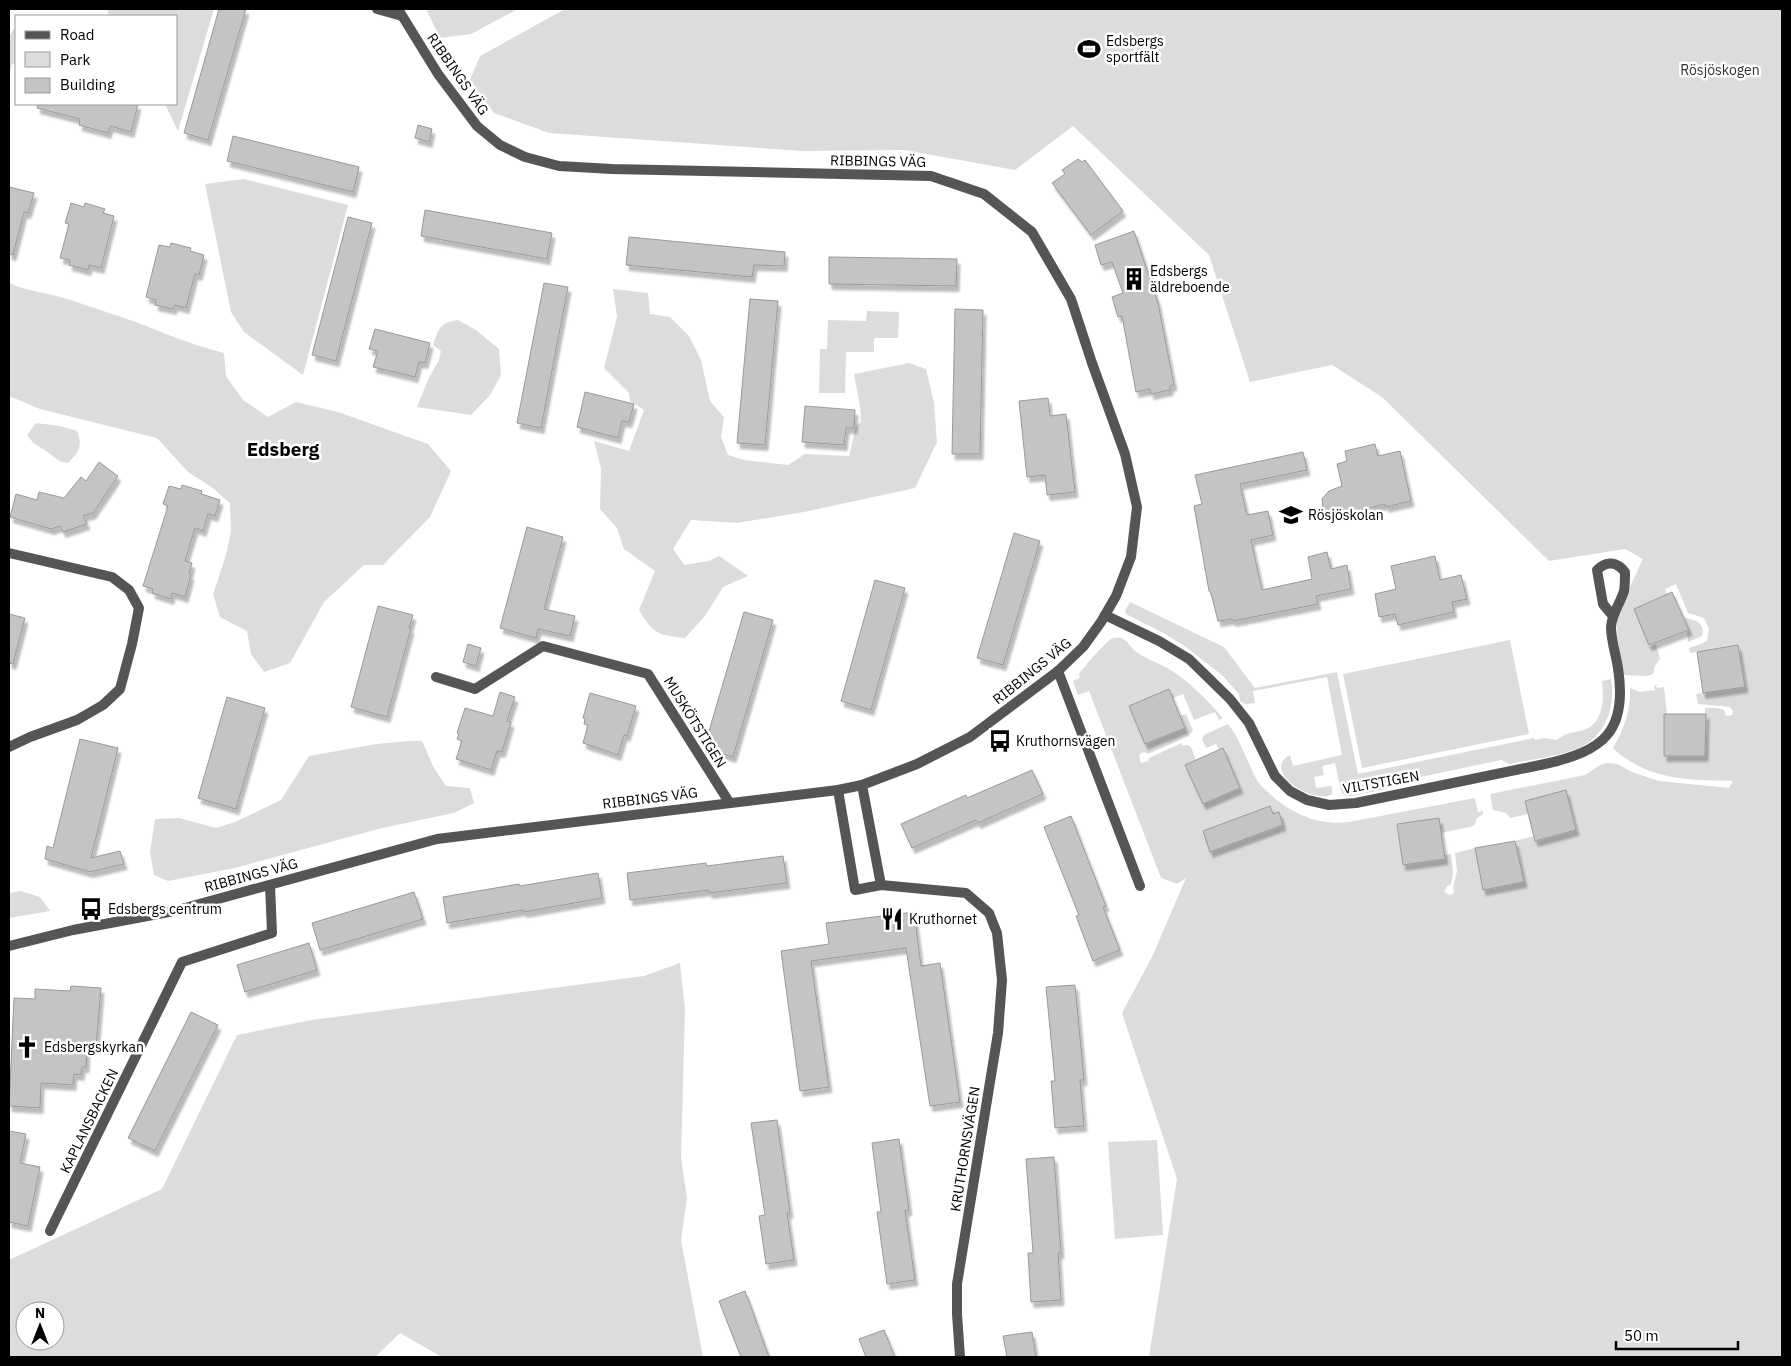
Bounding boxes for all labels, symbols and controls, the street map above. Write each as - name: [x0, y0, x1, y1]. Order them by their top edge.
- legend: [15, 15, 178, 105]
- text: Road: [60, 25, 95, 44]
- street label: RIBBINGS VÄG: [423, 30, 493, 118]
- place label: Edsbergs sportfält: [1106, 32, 1164, 66]
- sports icon: Edsbergs sportfält: [1076, 36, 1102, 62]
- text: Park: [60, 50, 90, 69]
- park label: Rösjöskogen: [1680, 61, 1760, 79]
- text: Building: [60, 75, 115, 94]
- street label: RIBBINGS VÄG: [830, 151, 926, 171]
- place label: Edsbergs äldreboende: [1150, 262, 1230, 296]
- building icon: Edsbergs äldreboende: [1121, 266, 1147, 292]
- district label: Edsberg: [247, 437, 320, 461]
- school or university icon: Rösjöskolan: [1278, 502, 1304, 528]
- place label: Rösjöskolan: [1308, 506, 1384, 524]
- street label: RIBBINGS VÄG: [989, 634, 1075, 708]
- street label: MUSKÖTSTIGEN: [660, 673, 730, 771]
- bus stop icon: Kruthornsvägen: [987, 728, 1013, 754]
- place label: Kruthornsvägen: [1016, 732, 1115, 750]
- street label: VILTSTIGEN: [1341, 766, 1421, 798]
- street label: RIBBINGS VÄG: [601, 783, 699, 813]
- street label: RIBBINGS VÄG: [202, 854, 300, 896]
- bus stop icon: Edsbergs centrum: [78, 896, 104, 922]
- place label: Edsbergs centrum: [108, 900, 222, 918]
- restaurant icon: Kruthornet: [879, 906, 905, 932]
- place label: Kruthornet: [909, 910, 977, 928]
- church icon: Edsbergskyrkan: [14, 1034, 40, 1060]
- place label: Edsbergskyrkan: [44, 1038, 144, 1056]
- street label: KAPLANSBACKEN: [56, 1066, 122, 1176]
- street label: KRUTHORNSVÄGEN: [946, 1085, 984, 1213]
- north arrow: [15, 1301, 65, 1351]
- text: N: [35, 1304, 45, 1322]
- scale bar: [1616, 1318, 1738, 1350]
- text: 50 m: [1624, 1326, 1659, 1345]

